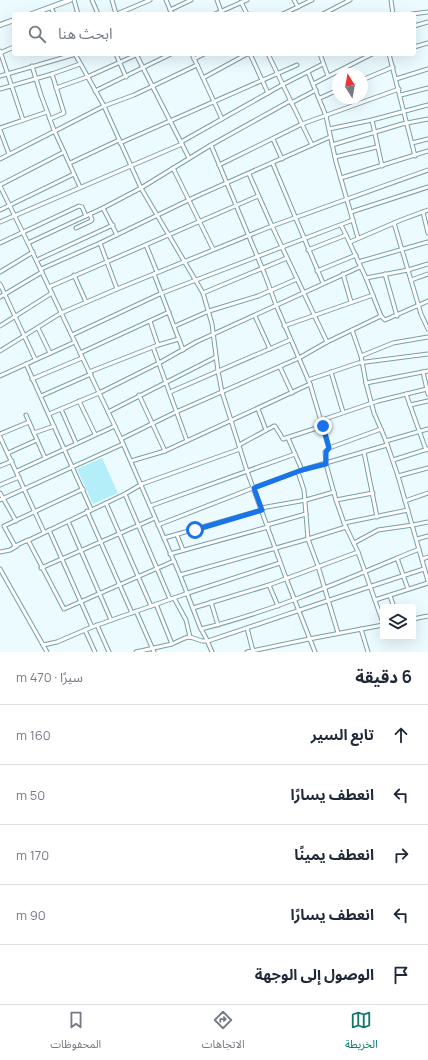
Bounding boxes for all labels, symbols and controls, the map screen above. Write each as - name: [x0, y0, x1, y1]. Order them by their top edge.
- search box: [12, 12, 416, 56]
- icon: search: [26, 23, 48, 45]
- text: ابحث هنا: [58, 23, 113, 44]
- north arrow: [332, 68, 368, 104]
- route end: [314, 417, 332, 435]
- route start: [186, 521, 204, 539]
- map controls: [380, 604, 416, 640]
- button: layers: [380, 604, 416, 640]
- text: 6 دقيقة: [355, 665, 412, 688]
- text: سيرًا · 470 m: [16, 668, 83, 686]
- text: تابع السير: [311, 724, 374, 745]
- icon: ahead: [390, 724, 412, 746]
- text: 160 m: [16, 726, 51, 744]
- text: انعطف يسارًا: [290, 784, 374, 805]
- icon: left: [390, 784, 412, 806]
- text: 50 m: [16, 786, 45, 804]
- text: انعطف يمينًا: [294, 844, 374, 865]
- icon: right: [390, 844, 412, 866]
- text: 170 m: [16, 846, 49, 864]
- text: انعطف يسارًا: [290, 904, 374, 925]
- icon: left: [390, 904, 412, 926]
- text: 90 m: [16, 906, 46, 924]
- text: الوصول إلى الوجهة: [255, 964, 374, 985]
- icon: arrive: [390, 964, 412, 986]
- tab: المحفوظات: [50, 1009, 101, 1056]
- tab: الاتجاهات: [202, 1009, 245, 1056]
- tab: الخريطة: [345, 1009, 378, 1056]

